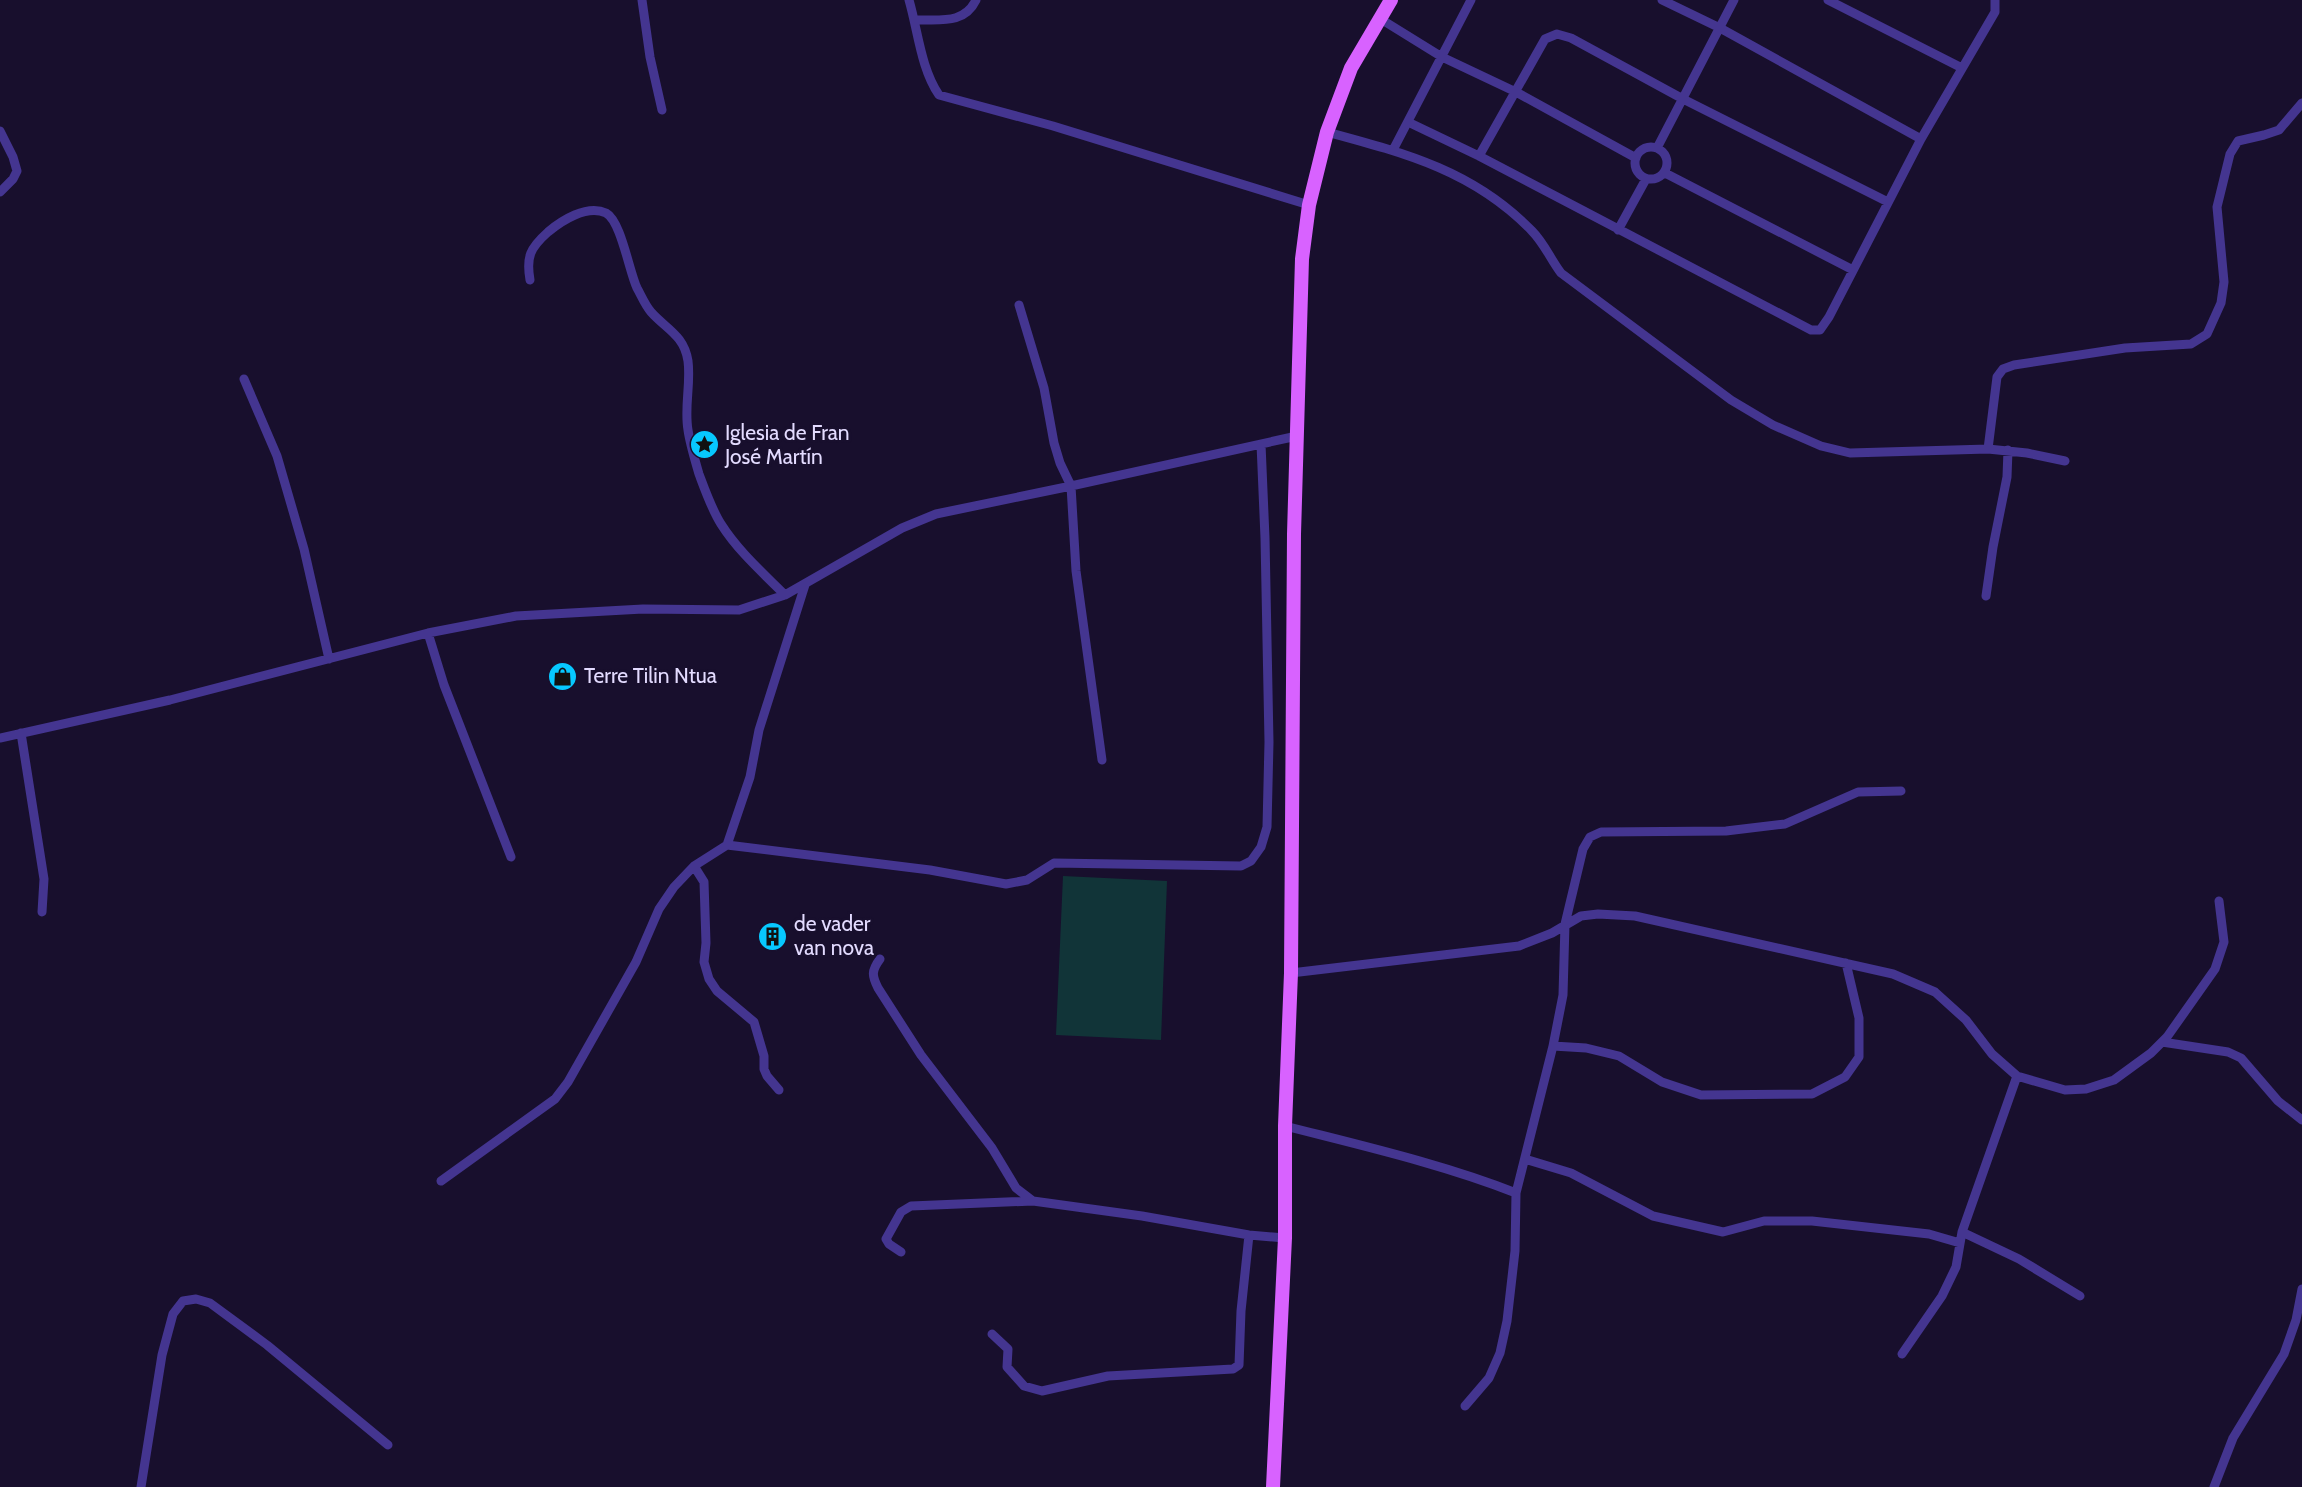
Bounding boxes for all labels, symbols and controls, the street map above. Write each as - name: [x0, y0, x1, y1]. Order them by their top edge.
- place label: Iglesia de Fran José Martín: [724, 420, 850, 469]
- place icon: Iglesia de Fran José Martín: [688, 429, 720, 461]
- shop icon: Terre Tilin Ntua: [547, 660, 579, 692]
- place label: Terre Tilin Ntua: [584, 663, 717, 688]
- place label: de vader van nova: [794, 911, 874, 960]
- building icon: de vader van nova: [757, 920, 789, 952]

